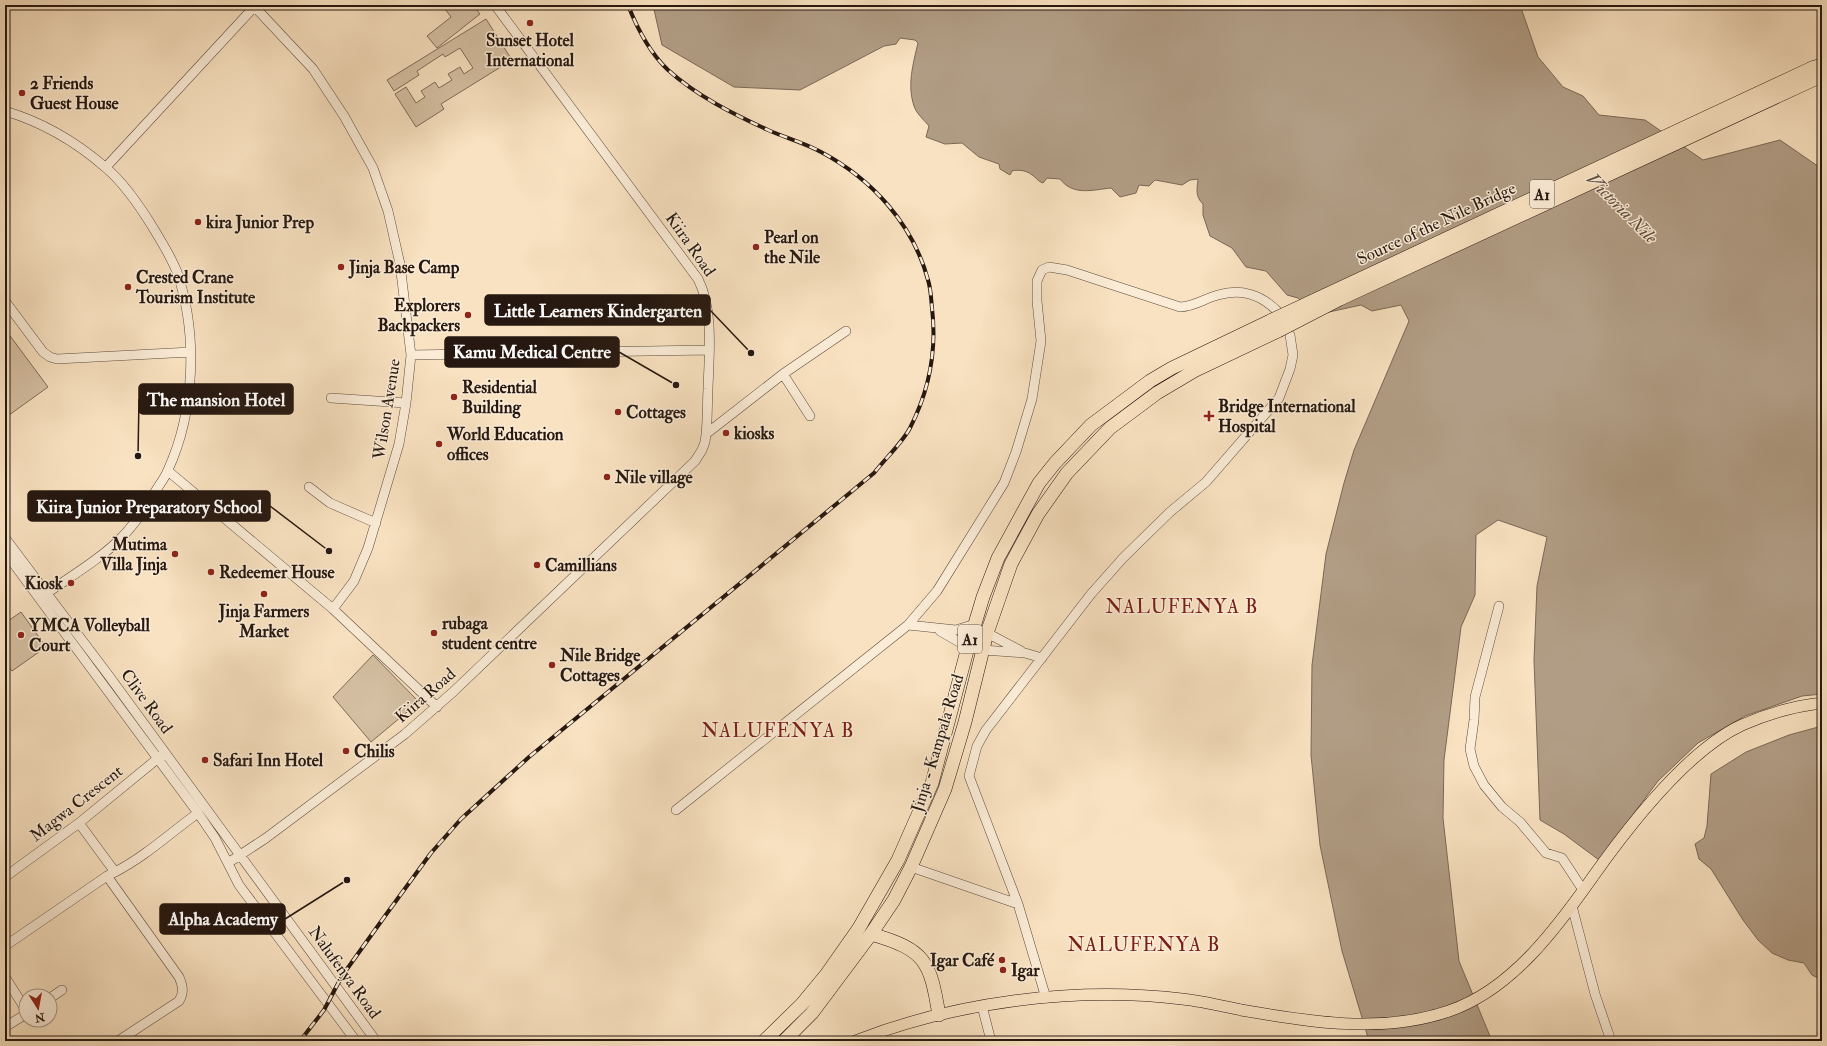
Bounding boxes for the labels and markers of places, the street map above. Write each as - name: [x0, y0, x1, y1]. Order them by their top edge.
- marker: Sunset Hotel International: [525, 18, 535, 28]
- place label: Sunset Hotel International: [486, 30, 575, 71]
- place label: 2 Friends Guest House: [30, 73, 120, 114]
- marker: 2 Friends Guest House: [17, 88, 27, 98]
- place label: kira Junior Prep: [205, 212, 314, 234]
- marker: kira Junior Prep: [193, 217, 203, 227]
- place label: Pearl on the Nile: [764, 227, 821, 268]
- marker: Pearl on the Nile: [751, 242, 761, 252]
- place label: Jinja Base Camp: [348, 257, 460, 279]
- marker: Jinja Base Camp: [336, 262, 346, 272]
- place label: Crested Crane Tourism Institute: [135, 267, 256, 308]
- marker: Crested Crane Tourism Institute: [123, 282, 133, 292]
- place label: Explorers Backpackers: [377, 295, 460, 337]
- callout: Little Learners Kindergarten: [485, 295, 710, 325]
- marker: Explorers Backpackers: [463, 310, 473, 320]
- callout: Kamu Medical Centre: [445, 337, 619, 367]
- place label: Residential Building: [462, 377, 538, 419]
- callout: The mansion Hotel: [139, 384, 293, 414]
- marker: Residential Building: [449, 392, 459, 402]
- place label: Bridge International Hospital: [1218, 396, 1356, 438]
- place label: Cottages: [626, 402, 686, 424]
- marker: Cottages: [613, 407, 623, 417]
- marker: Bridge International Hospital: [1203, 410, 1215, 422]
- place label: kiosks: [733, 423, 775, 444]
- place label: World Education offices: [446, 424, 564, 465]
- marker: kiosks: [721, 428, 731, 438]
- marker: World Education offices: [434, 439, 444, 449]
- place label: Nile village: [614, 467, 694, 489]
- marker: Nile village: [602, 472, 612, 482]
- callout: Kiira Junior Preparatory School: [28, 491, 270, 521]
- place label: Mutima Villa Jinja: [99, 534, 168, 576]
- marker: Mutima Villa Jinja: [170, 549, 180, 559]
- place label: Camillians: [545, 555, 617, 576]
- marker: Camillians: [532, 560, 542, 570]
- place label: Redeemer House: [219, 562, 335, 583]
- marker: Redeemer House: [206, 567, 216, 577]
- place label: Kiosk: [25, 573, 64, 594]
- marker: Kiosk: [66, 578, 76, 588]
- marker: Jinja Farmers Market: [259, 589, 269, 599]
- place label: Jinja Farmers Market: [218, 601, 309, 642]
- place label: rubaga student centre: [441, 613, 538, 654]
- place label: YMCA Volleyball Court: [28, 615, 150, 656]
- marker: rubaga student centre: [429, 628, 439, 638]
- marker: YMCA Volleyball Court: [16, 630, 26, 640]
- place label: Nile Bridge Cottages: [559, 645, 641, 687]
- marker: Nile Bridge Cottages: [547, 660, 557, 670]
- place label: Chilis: [354, 741, 395, 762]
- marker: Chilis: [341, 746, 351, 756]
- place label: Safari Inn Hotel: [213, 750, 324, 771]
- marker: Safari Inn Hotel: [200, 755, 210, 765]
- callout: Alpha Academy: [160, 904, 285, 934]
- place label: Igar Café: [930, 950, 995, 972]
- marker: Igar Café: [997, 955, 1007, 965]
- place label: Igar: [1011, 960, 1040, 982]
- marker: Igar: [998, 965, 1008, 975]

